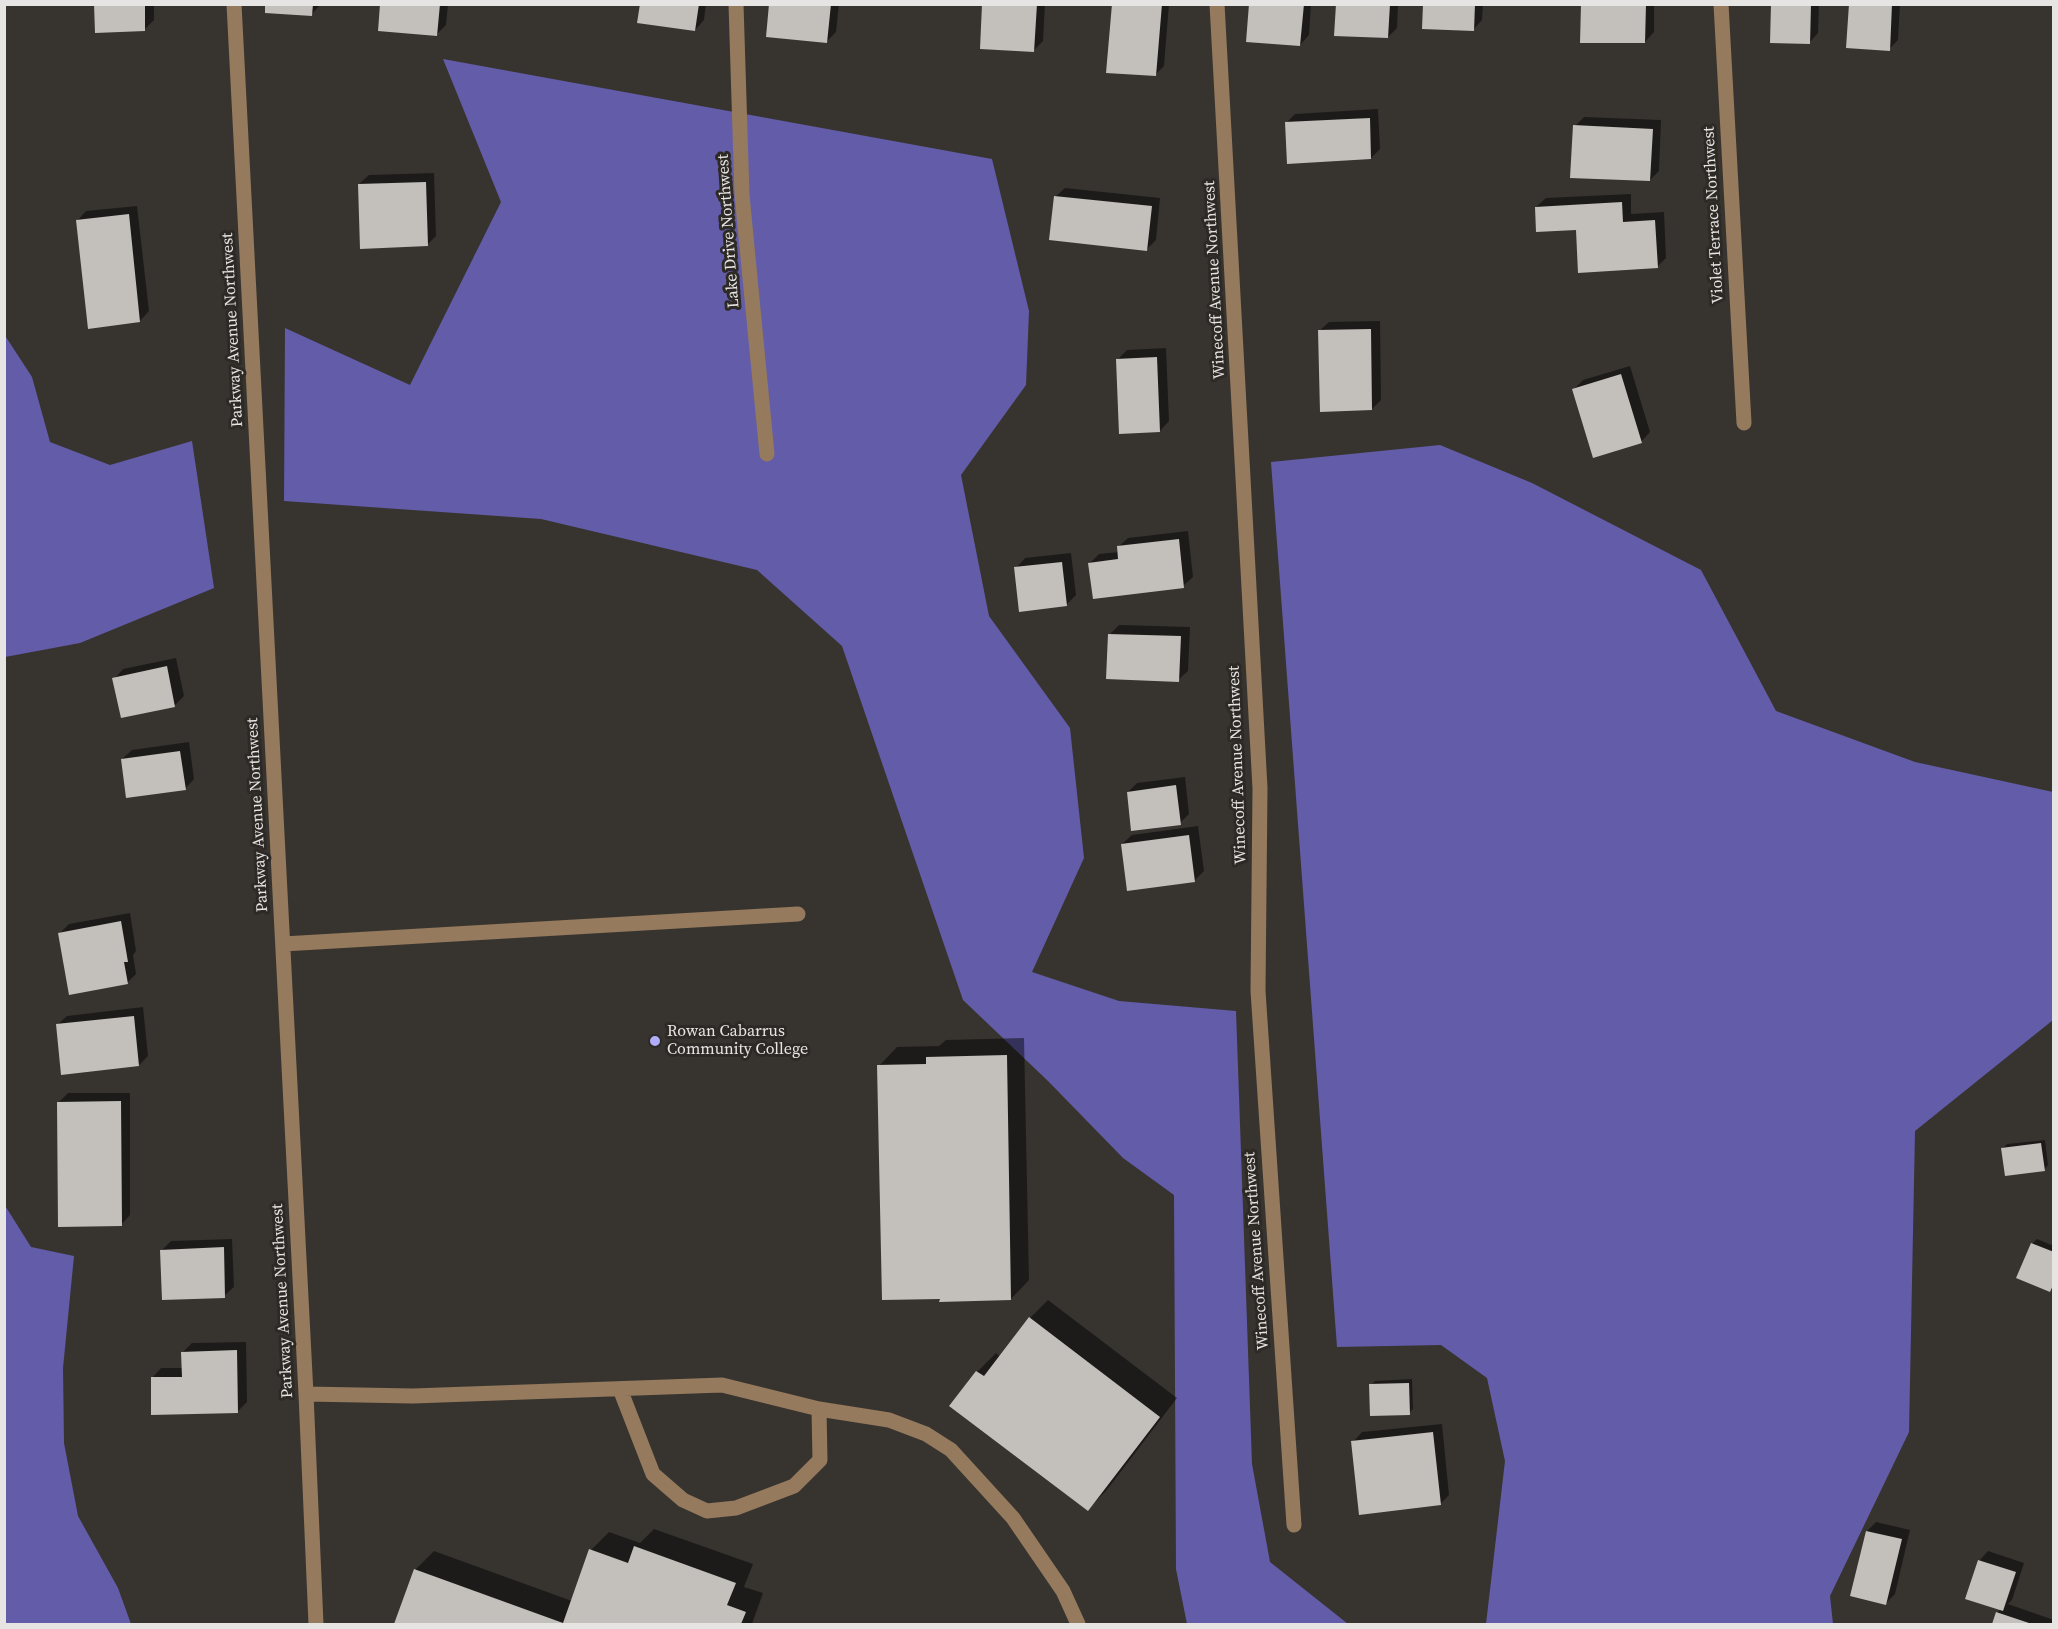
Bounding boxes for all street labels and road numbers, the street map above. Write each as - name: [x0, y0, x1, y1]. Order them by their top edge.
- street label: Violet Terrace Northwest: [1700, 126, 1728, 304]
- street label: Lake Drive Northwest: [714, 153, 744, 309]
- street label: Winecoff Avenue Northwest: [1200, 180, 1230, 380]
- street label: Parkway Avenue Northwest: [218, 232, 248, 428]
- street label: Winecoff Avenue Northwest: [1225, 665, 1251, 865]
- street label: Parkway Avenue Northwest: [243, 717, 273, 913]
- street label: Winecoff Avenue Northwest: [1240, 1151, 1274, 1351]
- street label: Parkway Avenue Northwest: [268, 1203, 298, 1399]

